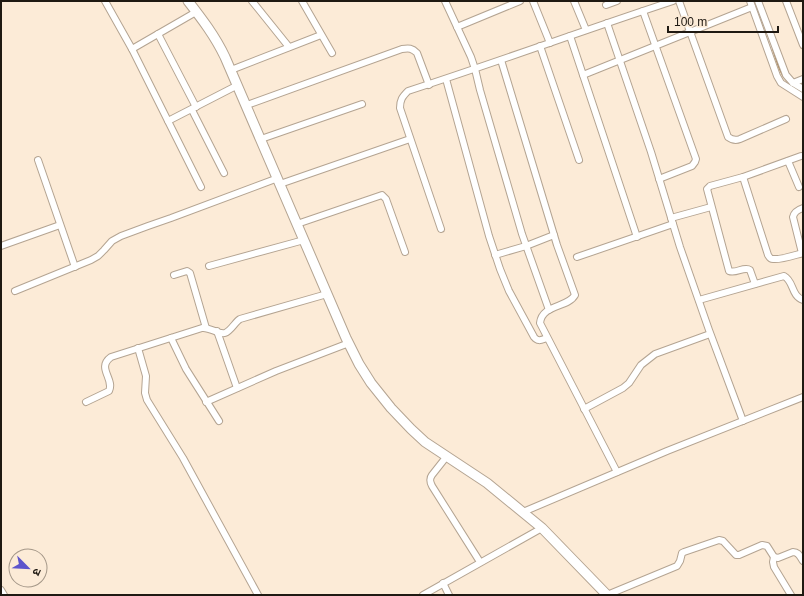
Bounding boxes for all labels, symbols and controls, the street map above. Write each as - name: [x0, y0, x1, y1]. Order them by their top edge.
- scale bar: [668, 8, 778, 34]
- text: 100 m: [674, 15, 707, 29]
- north arrow: [8, 548, 48, 588]
- text: उ: [30, 567, 44, 578]

